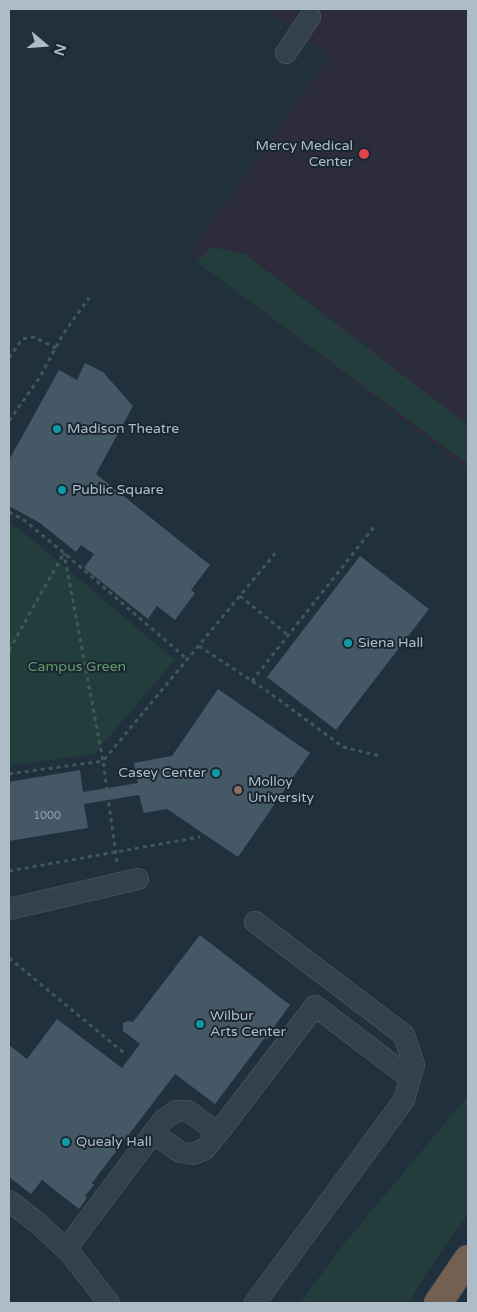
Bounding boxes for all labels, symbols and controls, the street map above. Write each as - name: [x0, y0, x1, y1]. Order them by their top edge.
- north arrow: [20, 20, 70, 70]
- text: N: [50, 42, 70, 58]
- place label: Mercy Medical Center: [256, 138, 353, 170]
- marker: Mercy Medical Center: [357, 147, 371, 161]
- place label: Madison Theatre: [67, 421, 179, 437]
- marker: Madison Theatre: [51, 423, 63, 435]
- place label: Public Square: [72, 482, 164, 498]
- marker: Public Square: [56, 484, 68, 496]
- place label: Siena Hall: [358, 635, 423, 651]
- marker: Siena Hall: [342, 637, 354, 649]
- park label: Campus Green: [28, 659, 126, 675]
- place label: Casey Center: [118, 765, 206, 781]
- marker: Casey Center: [210, 767, 222, 779]
- place label: Molloy University: [248, 774, 314, 806]
- marker: Molloy University: [232, 784, 244, 796]
- house number: 1000: [33, 809, 61, 823]
- place label: Wilbur Arts Center: [210, 1008, 286, 1040]
- marker: Wilbur Arts Center: [194, 1018, 206, 1030]
- place label: Quealy Hall: [76, 1134, 152, 1150]
- marker: Quealy Hall: [60, 1136, 72, 1148]

